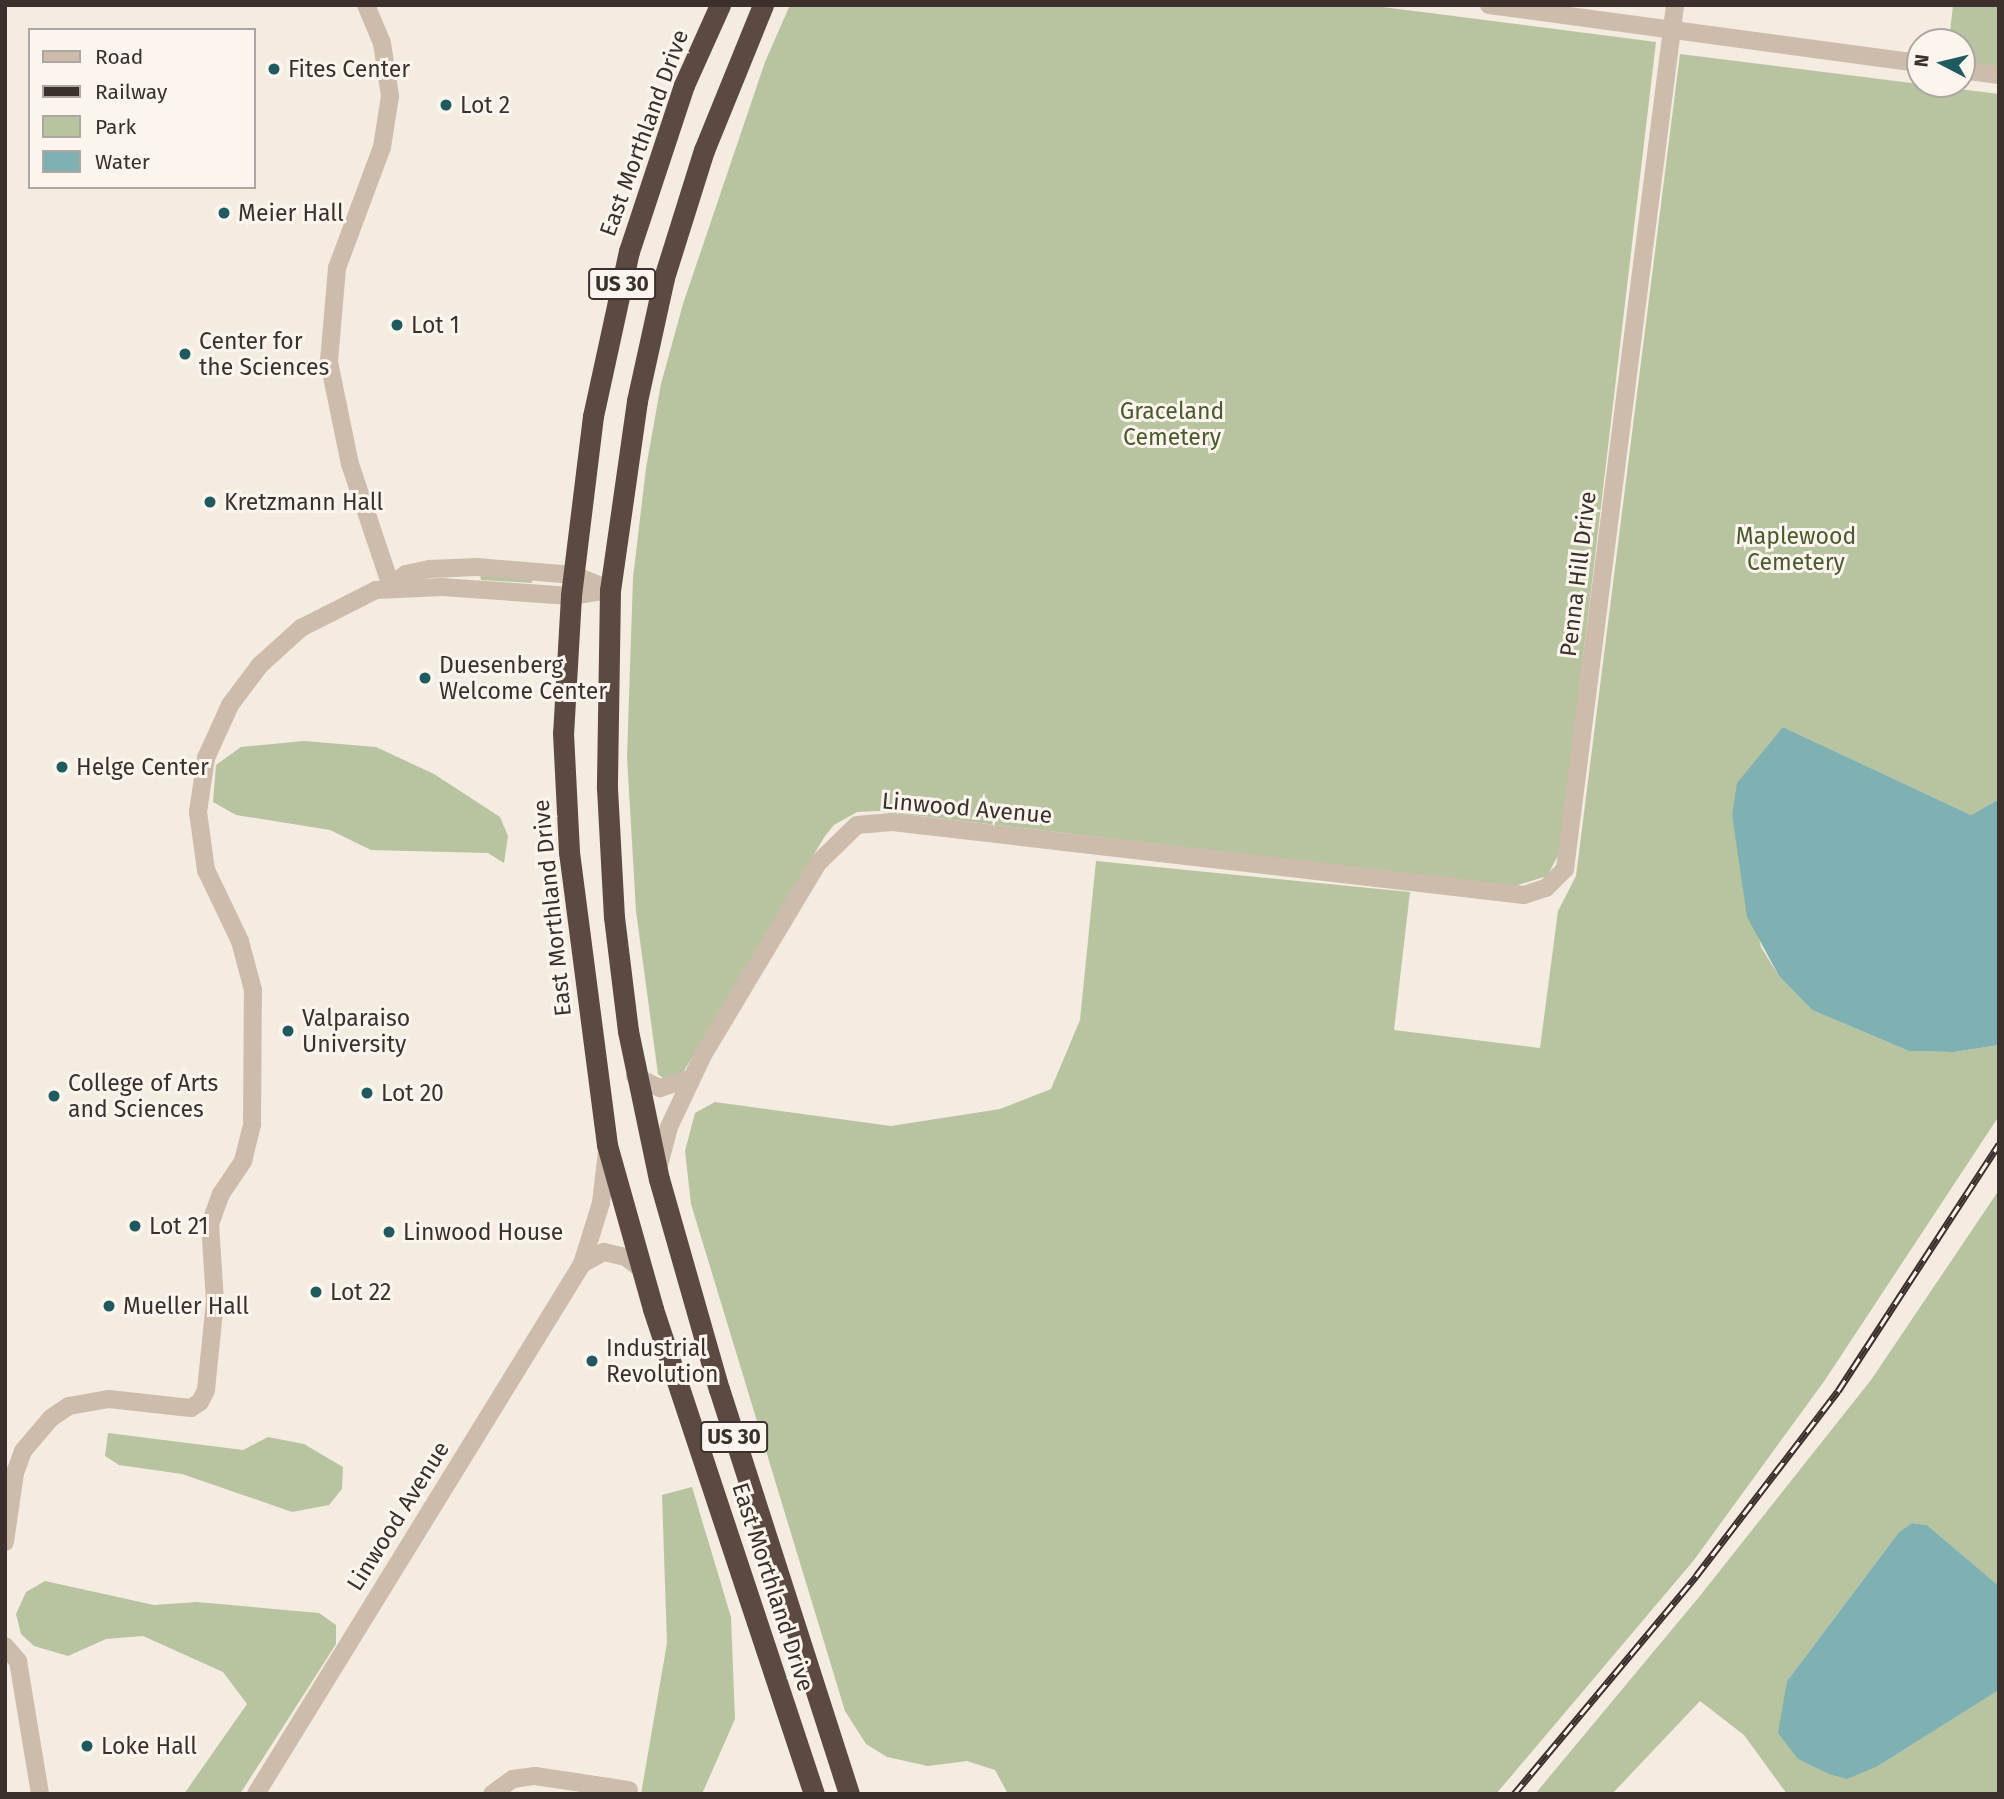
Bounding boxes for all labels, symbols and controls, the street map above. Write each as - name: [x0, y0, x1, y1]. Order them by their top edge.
- street label: East Morthland Drive: [594, 26, 694, 240]
- legend: [28, 28, 256, 189]
- north arrow: [1906, 28, 1976, 98]
- text: Road: [95, 44, 143, 70]
- text: N: [1909, 53, 1934, 68]
- place label: Fites Center: [288, 55, 410, 83]
- marker: Fites Center: [266, 61, 282, 77]
- text: Railway: [95, 79, 167, 105]
- place label: Lot 2: [460, 91, 510, 119]
- marker: Lot 2: [438, 97, 454, 113]
- text: Park: [95, 114, 136, 140]
- text: Water: [95, 149, 150, 175]
- place label: Meier Hall: [238, 199, 344, 227]
- marker: Meier Hall: [216, 205, 232, 221]
- road number: US 30: [587, 266, 657, 302]
- place label: Lot 1: [411, 311, 460, 339]
- marker: Lot 1: [389, 317, 405, 333]
- place label: Center for the Sciences: [199, 327, 329, 381]
- marker: Center for the Sciences: [177, 346, 193, 362]
- park label: Graceland Cemetery: [1120, 397, 1224, 451]
- place label: Kretzmann Hall: [224, 488, 383, 516]
- street label: Penna Hill Drive: [1554, 490, 1602, 658]
- marker: Kretzmann Hall: [202, 494, 218, 510]
- park label: Maplewood Cemetery: [1736, 522, 1856, 576]
- place label: Duesenberg Welcome Center: [439, 651, 607, 705]
- marker: Duesenberg Welcome Center: [417, 670, 433, 686]
- place label: Helge Center: [76, 753, 209, 781]
- marker: Helge Center: [54, 759, 70, 775]
- street label: Linwood Avenue: [881, 787, 1053, 829]
- street label: East Morthland Drive: [527, 798, 577, 1018]
- place label: Valparaiso University: [302, 1004, 410, 1058]
- marker: Valparaiso University: [280, 1023, 296, 1039]
- place label: College of Arts and Sciences: [68, 1069, 218, 1123]
- place label: Lot 20: [381, 1079, 444, 1107]
- marker: Lot 20: [359, 1085, 375, 1101]
- marker: College of Arts and Sciences: [46, 1088, 62, 1104]
- place label: Lot 21: [149, 1212, 208, 1240]
- marker: Lot 21: [127, 1218, 143, 1234]
- place label: Linwood House: [403, 1218, 563, 1246]
- marker: Linwood House: [381, 1224, 397, 1240]
- place label: Lot 22: [330, 1278, 391, 1306]
- marker: Lot 22: [308, 1284, 324, 1300]
- place label: Mueller Hall: [123, 1292, 249, 1320]
- marker: Mueller Hall: [101, 1298, 117, 1314]
- place label: Industrial Revolution: [606, 1334, 718, 1388]
- marker: Industrial Revolution: [584, 1353, 600, 1369]
- road number: US 30: [699, 1420, 769, 1454]
- street label: Linwood Avenue: [341, 1436, 455, 1596]
- street label: East Morthland Drive: [726, 1479, 820, 1695]
- place label: Loke Hall: [101, 1732, 197, 1760]
- marker: Loke Hall: [79, 1738, 95, 1754]

